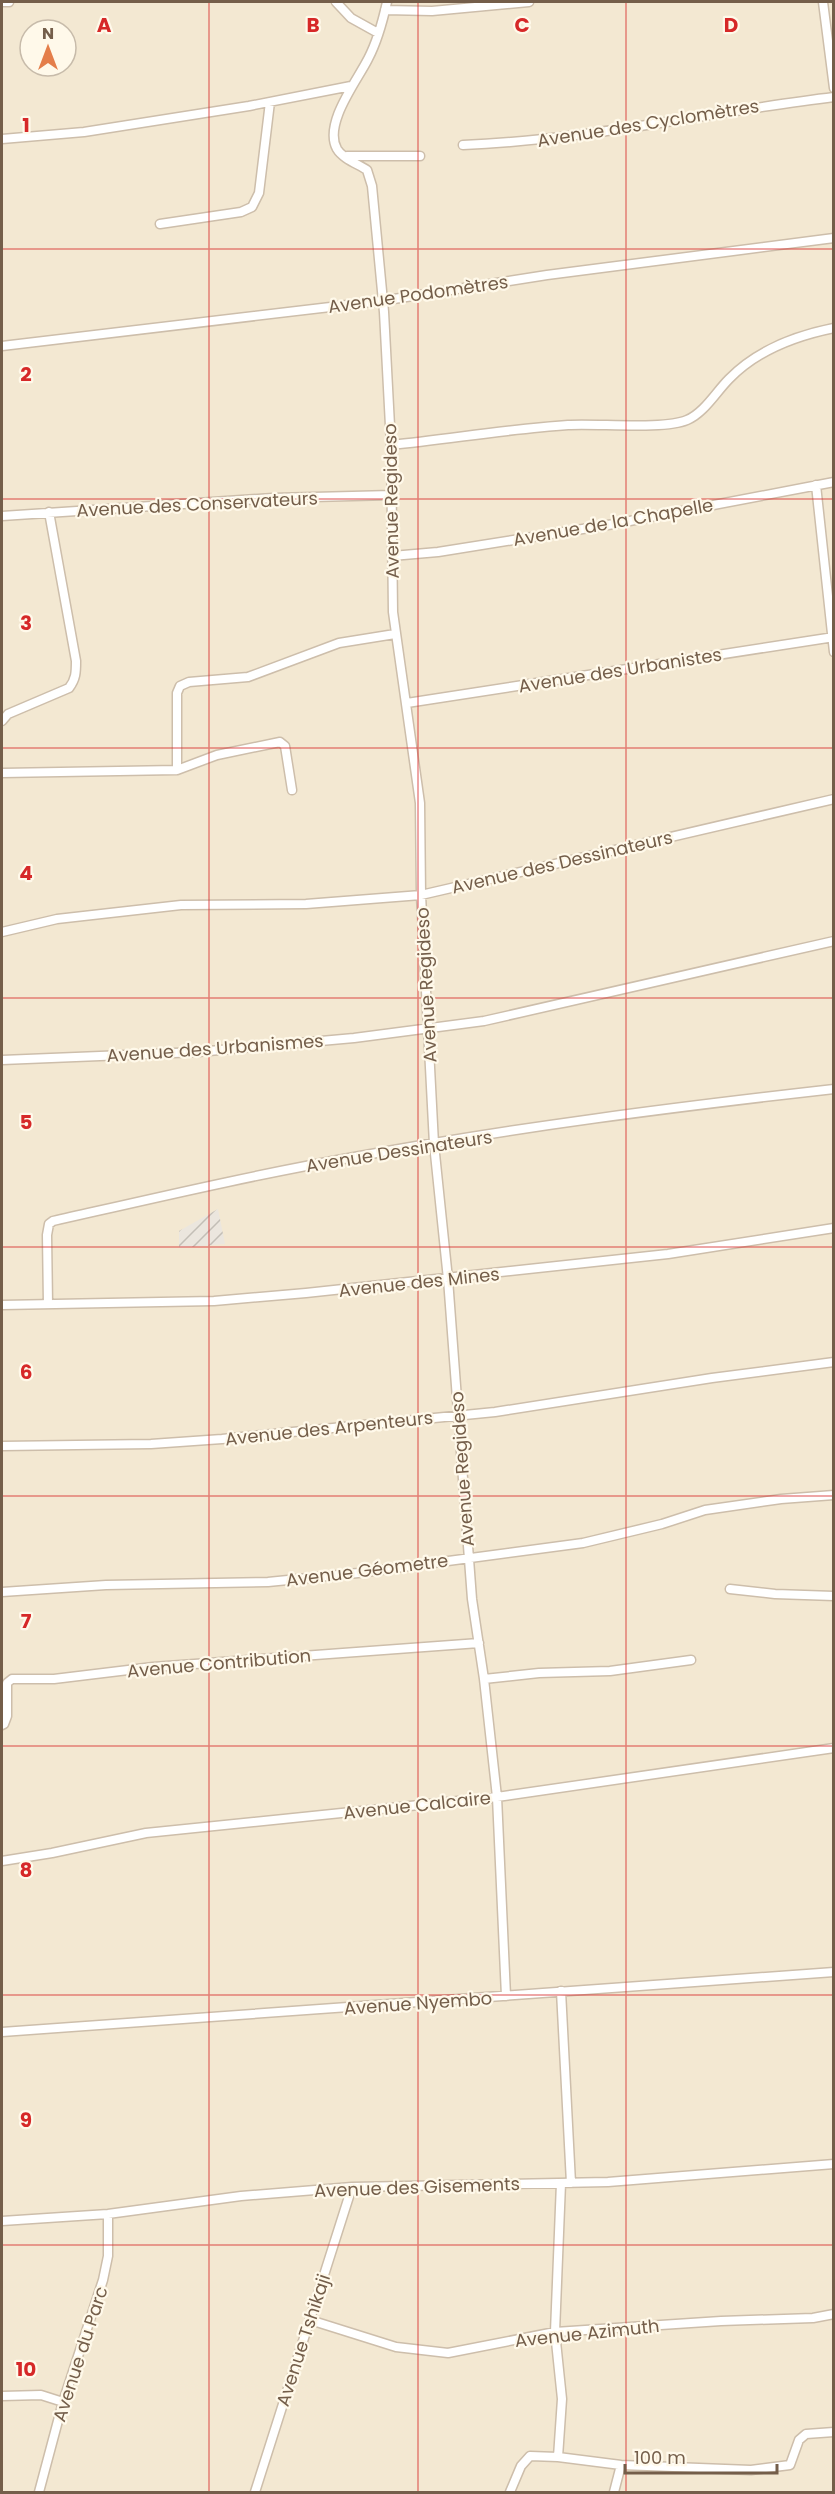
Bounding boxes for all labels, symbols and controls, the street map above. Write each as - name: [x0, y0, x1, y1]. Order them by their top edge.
- text: A: [97, 11, 112, 39]
- text: B: [306, 11, 320, 39]
- text: C: [514, 11, 530, 39]
- text: D: [724, 11, 738, 39]
- north arrow: [18, 18, 78, 78]
- text: N: [42, 22, 54, 45]
- street label: Avenue des Cyclomètres: [535, 93, 761, 153]
- text: 1: [22, 111, 30, 139]
- street label: Avenue Podomètres: [326, 269, 510, 319]
- text: 2: [20, 360, 32, 388]
- street label: Avenue Regideso: [377, 423, 405, 579]
- street label: Avenue des Conservateurs: [76, 485, 318, 523]
- street label: Avenue de la Chapelle: [511, 492, 715, 552]
- text: 3: [20, 609, 32, 637]
- street label: Avenue des Urbanistes: [517, 642, 723, 698]
- street label: Avenue des Dessinateurs: [449, 824, 675, 900]
- text: 4: [19, 859, 33, 887]
- street label: Avenue Regideso: [409, 907, 443, 1063]
- street label: Avenue des Urbanismes: [106, 1028, 324, 1068]
- text: 5: [20, 1108, 33, 1136]
- street label: Avenue Dessinateurs: [304, 1124, 494, 1178]
- street label: Avenue des Mines: [337, 1261, 501, 1303]
- text: 6: [20, 1358, 32, 1386]
- street label: Avenue Regideso: [444, 1391, 480, 1547]
- street label: Avenue des Arpenteurs: [224, 1405, 434, 1451]
- street label: Avenue Géometre: [284, 1548, 450, 1592]
- text: 7: [21, 1607, 32, 1635]
- street label: Avenue Contribution: [126, 1642, 312, 1684]
- street label: Avenue Calcaire: [342, 1785, 492, 1825]
- text: 8: [20, 1856, 32, 1884]
- street label: Avenue Nyembo: [343, 1985, 493, 2021]
- text: 9: [20, 2106, 32, 2134]
- street label: Avenue des Gisements: [314, 2171, 520, 2203]
- street label: Avenue Tshikaji: [270, 2271, 336, 2409]
- street label: Avenue du Parc: [46, 2283, 114, 2425]
- street label: Avenue Azimuth: [513, 2313, 661, 2353]
- text: 10: [16, 2355, 36, 2383]
- scale bar: [625, 2437, 776, 2475]
- text: 100 m: [634, 2445, 686, 2470]

